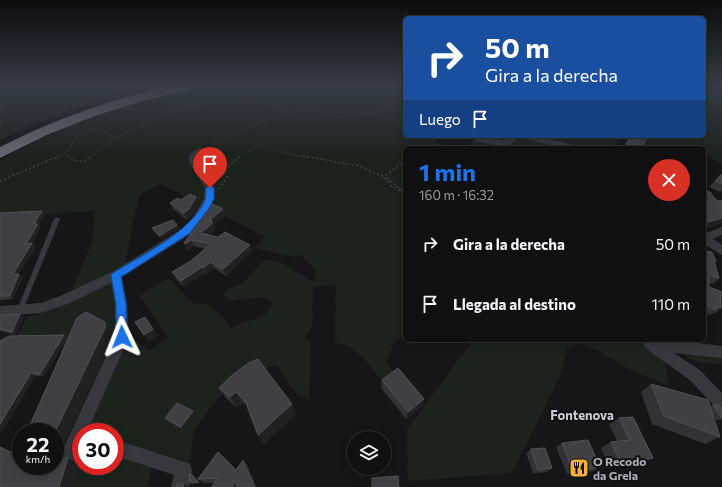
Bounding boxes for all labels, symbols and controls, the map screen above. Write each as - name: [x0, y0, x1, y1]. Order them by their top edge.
- text: 50 m: [485, 30, 550, 64]
- icon: right: [419, 32, 471, 84]
- text: Gira a la derecha: [485, 64, 618, 86]
- icon: arrive: [469, 108, 491, 130]
- text: Luego: [419, 110, 461, 128]
- pin: [193, 147, 227, 188]
- icon: arrive: [199, 153, 221, 175]
- text: 1 min: [419, 157, 476, 186]
- button: close: [648, 159, 690, 201]
- text: 160 m · 16:32: [419, 187, 494, 203]
- icon: right: [419, 233, 441, 255]
- text: Gira a la derecha: [453, 235, 565, 253]
- text: 50 m: [656, 235, 690, 253]
- icon: arrive: [419, 293, 441, 315]
- text: Llegada al destino: [453, 295, 576, 313]
- text: 110 m: [651, 295, 690, 313]
- position arrow: [101, 316, 143, 358]
- district label: Fontenova: [550, 407, 614, 423]
- speed limit sign: 30: [72, 423, 124, 475]
- map controls: [347, 431, 391, 475]
- button: layers: [347, 431, 391, 475]
- text: 22: [27, 432, 49, 456]
- text: km/h: [26, 453, 50, 465]
- place label: O Recodo da Grela: [593, 454, 646, 482]
- restaurant icon: O Recodo da Grela: [568, 457, 590, 479]

